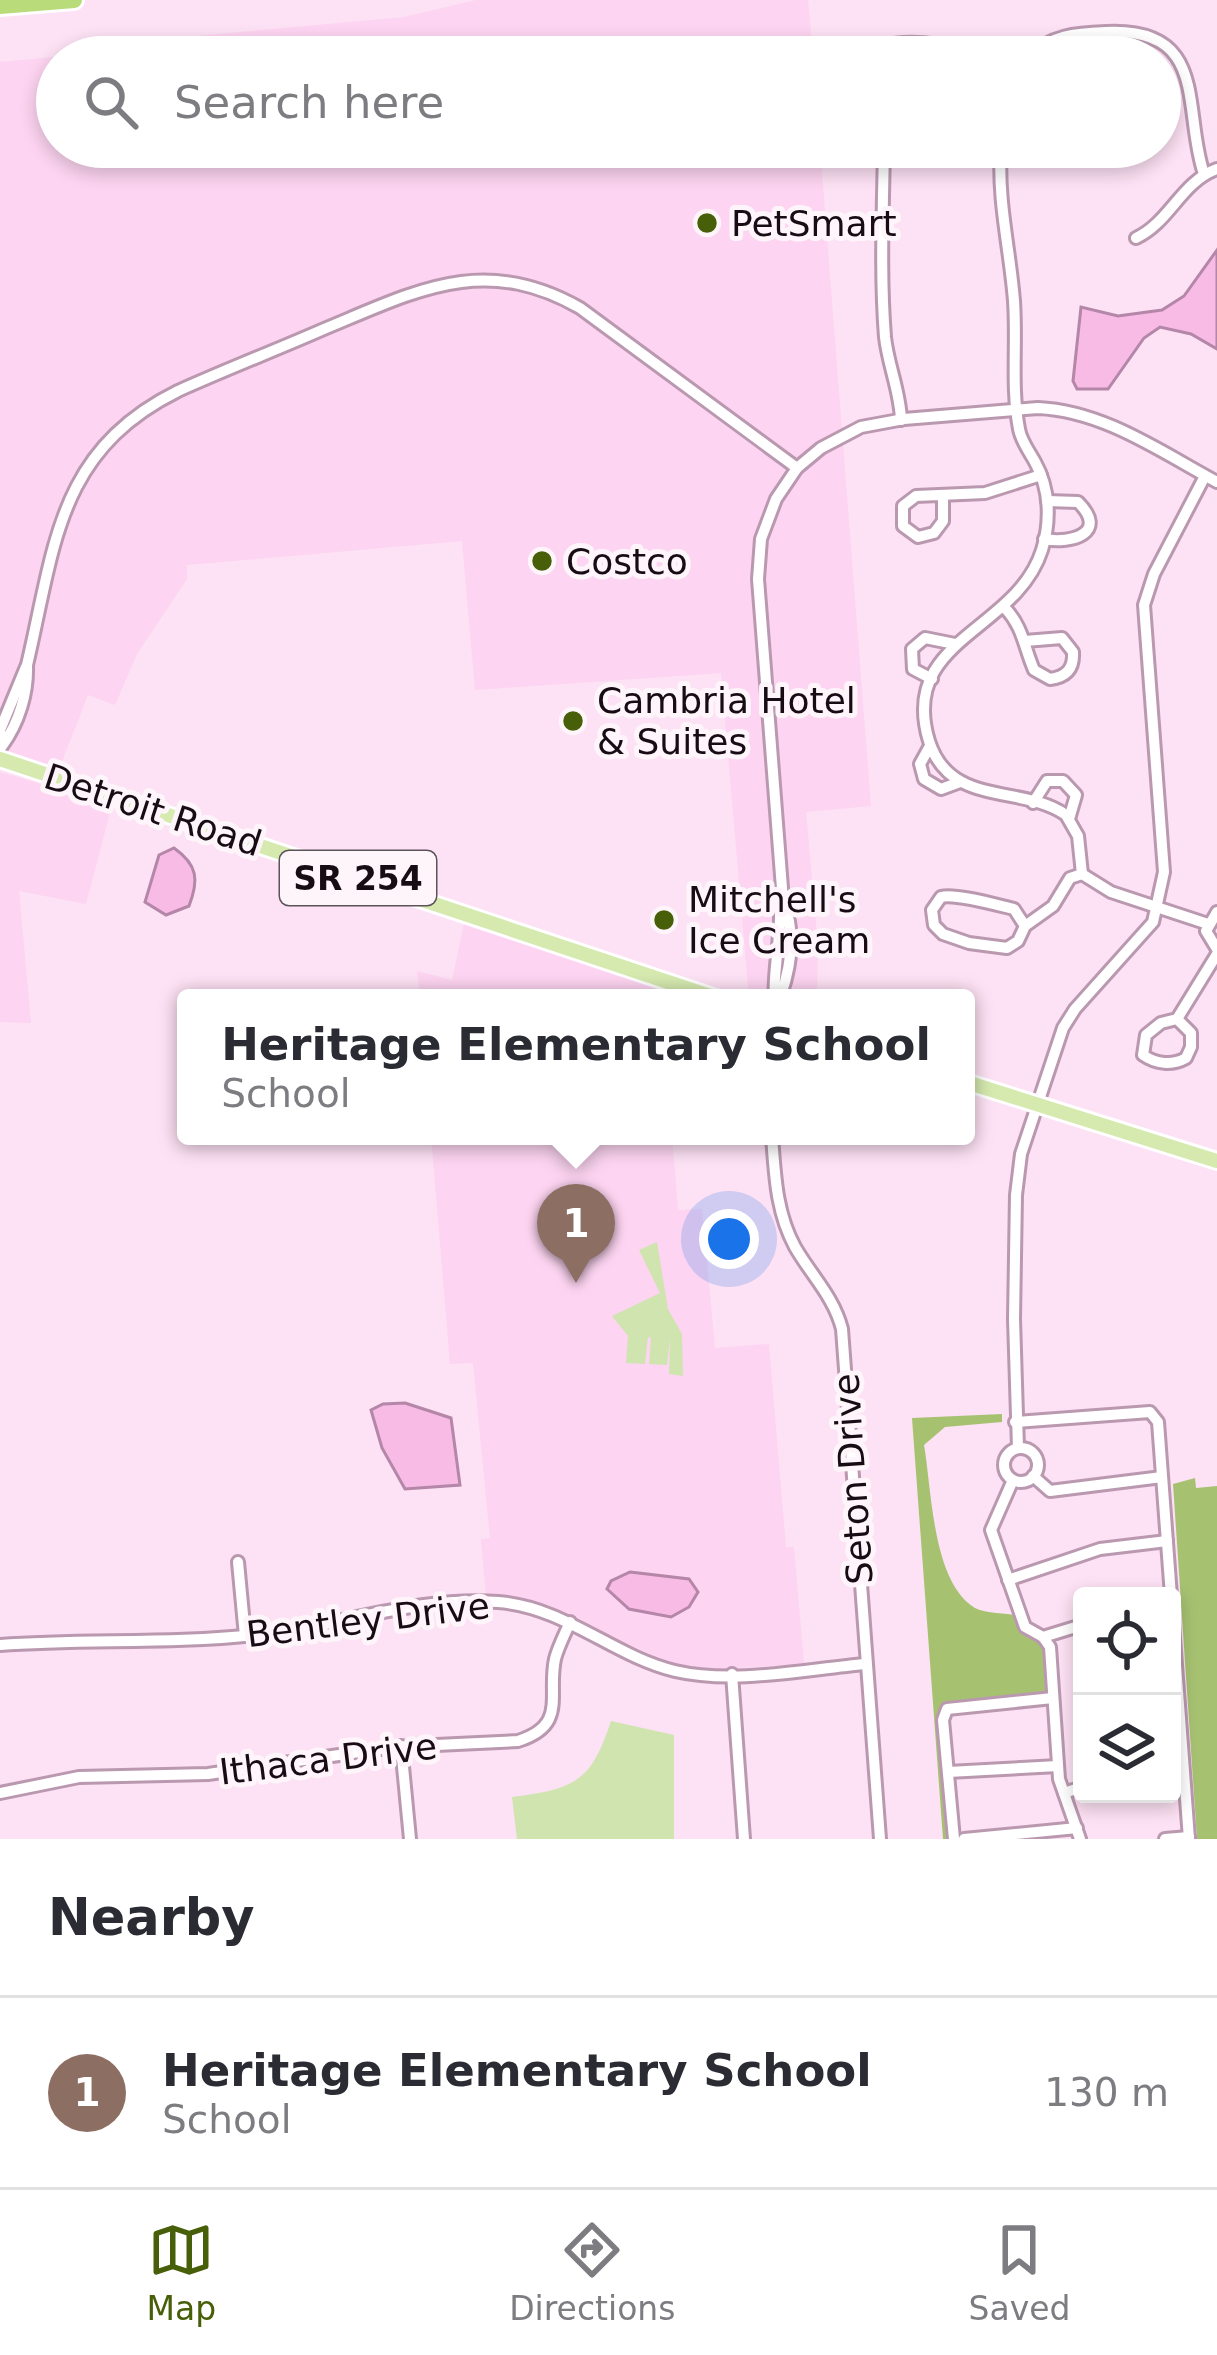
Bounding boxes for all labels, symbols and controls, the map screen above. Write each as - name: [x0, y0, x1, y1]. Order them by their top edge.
- search box: [36, 36, 1181, 168]
- icon: search: [78, 69, 144, 135]
- text: Search here: [174, 76, 444, 129]
- place label: PetSmart: [731, 203, 897, 244]
- marker: PetSmart: [694, 210, 720, 236]
- place label: Costco: [566, 541, 688, 582]
- marker: Costco: [529, 548, 555, 574]
- place label: Cambria Hotel & Suites: [597, 680, 856, 762]
- marker: Cambria Hotel & Suites: [560, 708, 586, 734]
- street label: Detroit Road: [39, 756, 267, 864]
- road number: SR 254: [280, 851, 436, 905]
- place label: Mitchell's Ice Cream: [688, 879, 870, 961]
- marker: Mitchell's Ice Cream: [651, 907, 677, 933]
- popup: [177, 989, 975, 1145]
- text: Heritage Elementary School: [221, 1018, 931, 1071]
- text: School: [221, 1071, 351, 1116]
- pin: 1: [537, 1184, 615, 1283]
- your location: [699, 1209, 759, 1269]
- street label: Seton Drive: [825, 1372, 881, 1586]
- street label: Bentley Drive: [244, 1585, 492, 1655]
- map controls: [1073, 1587, 1181, 1803]
- button: locate: [1073, 1587, 1181, 1695]
- button: layers: [1073, 1695, 1181, 1803]
- street label: Ithaca Drive: [217, 1725, 439, 1793]
- text: Nearby: [48, 1888, 255, 1947]
- text: Heritage Elementary School: [162, 2044, 872, 2097]
- text: 1: [73, 2070, 101, 2115]
- text: 130 m: [1044, 2070, 1169, 2115]
- text: School: [162, 2097, 291, 2142]
- tab: Map: [147, 2217, 216, 2328]
- tab: Directions: [509, 2217, 675, 2328]
- tab: Saved: [969, 2217, 1070, 2328]

